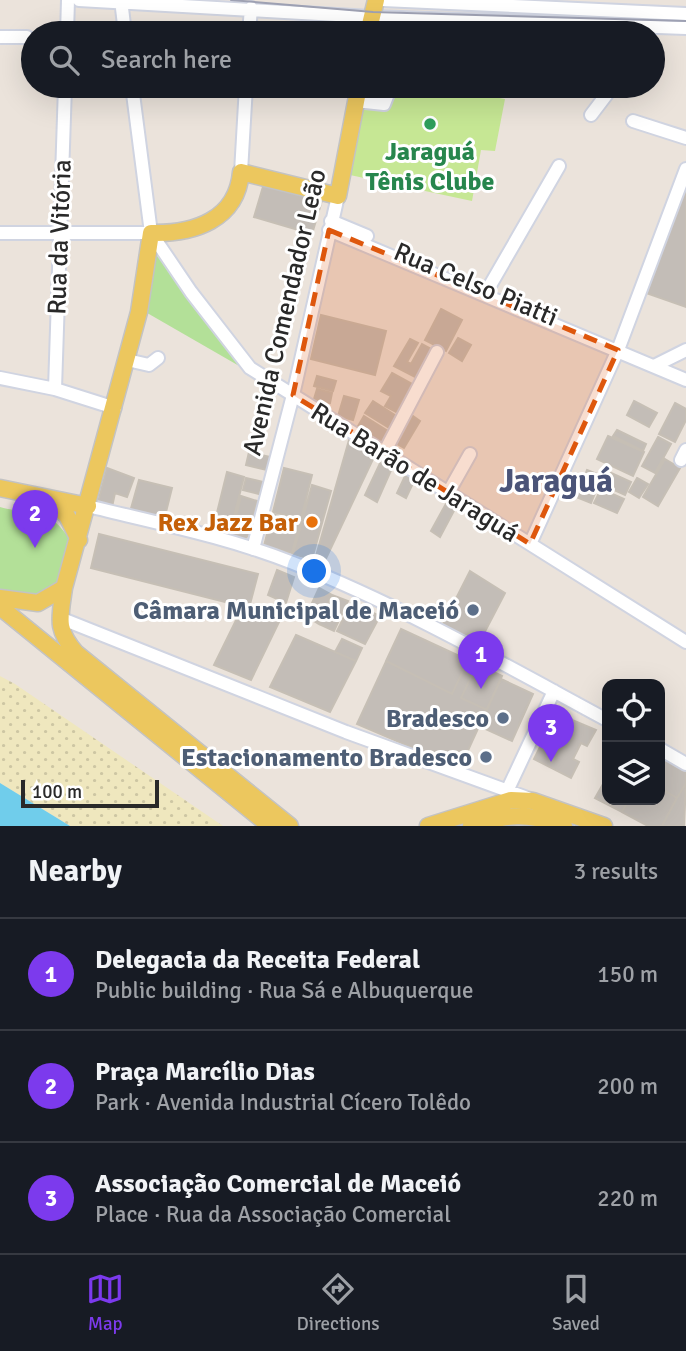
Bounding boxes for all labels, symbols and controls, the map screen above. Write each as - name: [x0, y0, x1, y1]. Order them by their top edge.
- search box: [21, 21, 665, 98]
- icon: search: [45, 41, 83, 79]
- text: Search here: [101, 44, 232, 76]
- marker: Jaraguá Tênis Clube: [422, 116, 438, 132]
- place label: Jaraguá Tênis Clube: [366, 136, 495, 198]
- street label: Rua da Vitória: [41, 159, 79, 315]
- street label: Avenida Comendador Leão: [236, 166, 333, 458]
- street label: Rua Celso Piatti: [389, 236, 562, 334]
- street label: Rua Barão de Jaraguá: [305, 396, 524, 550]
- district label: Jaraguá: [499, 461, 613, 502]
- pin: 2: [12, 490, 58, 548]
- place label: Rex Jazz Bar: [158, 507, 299, 539]
- marker: Rex Jazz Bar: [304, 514, 320, 530]
- your location: [297, 554, 331, 588]
- place label: Câmara Municipal de Maceió: [133, 595, 459, 627]
- marker: Câmara Municipal de Maceió: [465, 602, 481, 618]
- pin: 1: [458, 631, 504, 689]
- map controls: [602, 679, 665, 805]
- button: locate: [602, 679, 665, 742]
- place label: Bradesco: [386, 703, 489, 735]
- pin: 3: [528, 704, 574, 762]
- marker: Bradesco: [495, 710, 511, 726]
- place label: Estacionamento Bradesco: [181, 742, 472, 774]
- button: layers: [602, 742, 665, 805]
- marker: Estacionamento Bradesco: [478, 749, 494, 765]
- scale bar: [21, 777, 159, 809]
- text: 100 m: [32, 780, 82, 804]
- text: Nearby: [28, 853, 122, 890]
- text: 3 results: [574, 857, 658, 886]
- text: Delegacia da Receita Federal: [95, 944, 420, 976]
- text: 1: [45, 960, 57, 989]
- text: 150 m: [597, 960, 658, 989]
- text: Public building · Rua Sá e Albuquerque: [95, 976, 474, 1005]
- text: Praça Marcílio Dias: [95, 1056, 315, 1088]
- text: 2: [45, 1072, 57, 1101]
- text: 200 m: [597, 1072, 658, 1101]
- text: Park · Avenida Industrial Cícero Tolêdo: [95, 1088, 471, 1117]
- text: Associação Comercial de Maceió: [95, 1168, 461, 1200]
- text: 3: [45, 1184, 57, 1213]
- text: 220 m: [597, 1184, 658, 1213]
- text: Place · Rua da Associação Comercial: [95, 1200, 451, 1229]
- tab: Map: [86, 1270, 124, 1336]
- tab: Directions: [297, 1270, 380, 1336]
- tab: Saved: [552, 1270, 600, 1336]

